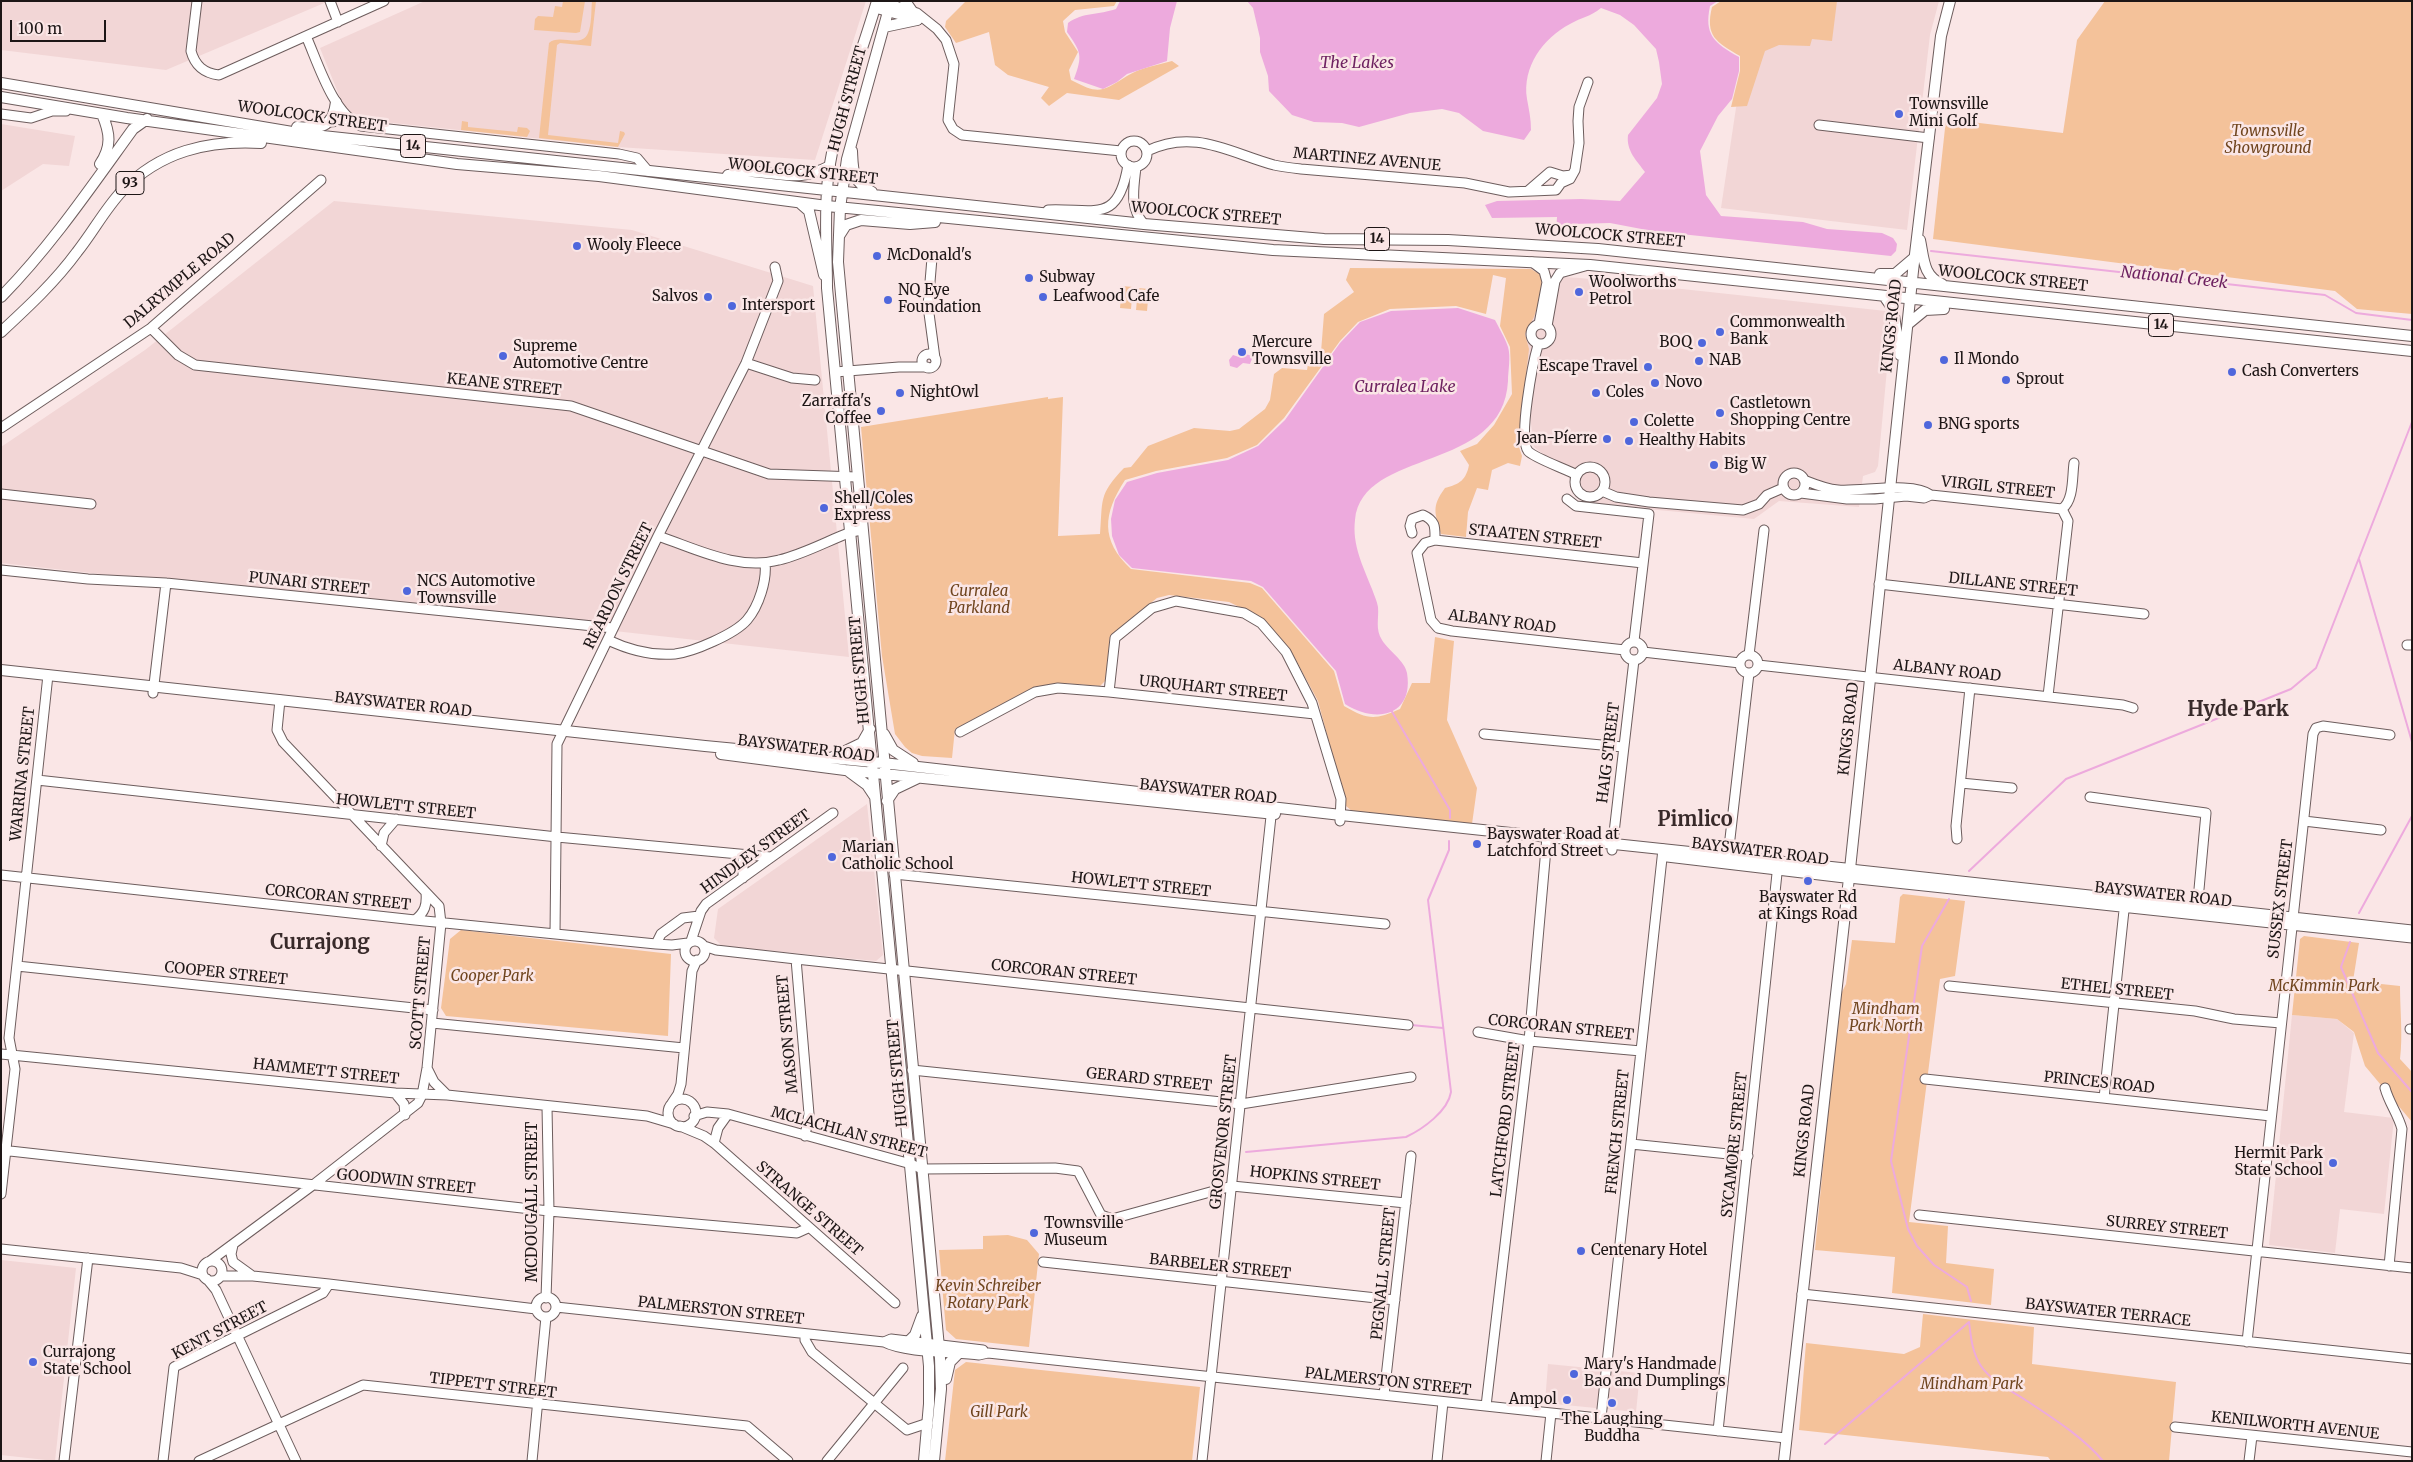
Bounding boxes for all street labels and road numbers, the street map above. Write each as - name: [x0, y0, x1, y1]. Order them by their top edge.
- street label: HUGH STREET: [825, 44, 871, 154]
- street label: WOOLCOCK STREET: [236, 98, 388, 136]
- road number: 14: [400, 134, 426, 158]
- street label: MARTINEZ AVENUE: [1292, 145, 1442, 175]
- street label: WOOLCOCK STREET: [727, 155, 879, 189]
- road number: 93: [116, 172, 144, 194]
- street label: WOOLCOCK STREET: [1130, 198, 1282, 230]
- street label: WOOLCOCK STREET: [1534, 220, 1686, 252]
- road number: 14: [1364, 228, 1390, 250]
- street label: DALRYMPLE ROAD: [121, 229, 239, 333]
- street label: WOOLCOCK STREET: [1937, 262, 2089, 296]
- street label: KINGS ROAD: [1878, 278, 1906, 374]
- road number: 14: [2148, 314, 2174, 336]
- street label: KEANE STREET: [446, 370, 562, 400]
- street label: VIRGIL STREET: [1940, 473, 2056, 503]
- street label: REARDON STREET: [581, 520, 657, 652]
- street label: STAATEN STREET: [1468, 521, 1602, 553]
- street label: PUNARI STREET: [248, 569, 370, 599]
- street label: DILLANE STREET: [1948, 569, 2078, 601]
- street label: ALBANY ROAD: [1447, 606, 1557, 638]
- street label: HUGH STREET: [846, 615, 874, 725]
- street label: ALBANY ROAD: [1892, 656, 2002, 686]
- street label: URQUHART STREET: [1138, 672, 1288, 706]
- street label: KINGS ROAD: [1835, 681, 1863, 777]
- street label: BAYSWATER ROAD: [334, 689, 472, 721]
- street label: HAIG STREET: [1594, 702, 1624, 804]
- street label: WARRINA STREET: [7, 706, 39, 842]
- street label: BAYSWATER ROAD: [736, 732, 876, 766]
- street label: BAYSWATER ROAD: [1139, 776, 1277, 808]
- street label: HOWLETT STREET: [335, 791, 477, 823]
- street label: HINDLEY STREET: [698, 806, 814, 898]
- street label: BAYSWATER ROAD: [1690, 835, 1830, 869]
- street label: SUSSEX STREET: [2265, 838, 2297, 960]
- street label: HOWLETT STREET: [1070, 869, 1212, 901]
- street label: BAYSWATER ROAD: [2094, 879, 2232, 911]
- street label: CORCORAN STREET: [264, 881, 412, 915]
- street label: SCOTT STREET: [407, 936, 435, 1050]
- street label: CORCORAN STREET: [990, 956, 1138, 990]
- street label: COOPER STREET: [164, 959, 288, 989]
- street label: MASON STREET: [774, 974, 802, 1094]
- street label: ETHEL STREET: [2060, 975, 2174, 1005]
- street label: CORCORAN STREET: [1487, 1011, 1635, 1045]
- street label: HUGH STREET: [884, 1018, 912, 1128]
- street label: LATCHFORD STREET: [1488, 1042, 1524, 1198]
- street label: GROSVENOR STREET: [1207, 1054, 1241, 1210]
- street label: HAMMETT STREET: [252, 1055, 400, 1089]
- street label: GERARD STREET: [1085, 1064, 1213, 1096]
- street label: PRINCES ROAD: [2043, 1068, 2155, 1098]
- street label: FRENCH STREET: [1603, 1069, 1633, 1195]
- street label: SYCAMORE STREET: [1718, 1071, 1752, 1219]
- street label: KINGS ROAD: [1791, 1083, 1819, 1179]
- street label: MCLACHLAN STREET: [769, 1104, 929, 1162]
- street label: MCDOUGALL STREET: [524, 1122, 542, 1282]
- street label: STRANGE STREET: [752, 1158, 866, 1260]
- street label: HOPKINS STREET: [1249, 1163, 1381, 1195]
- street label: GOODWIN STREET: [336, 1166, 476, 1198]
- street label: PEGNALL STREET: [1368, 1207, 1400, 1341]
- street label: SURREY STREET: [2105, 1213, 2229, 1243]
- street label: BARBELER STREET: [1148, 1251, 1292, 1283]
- street label: PALMERSTON STREET: [637, 1293, 805, 1329]
- street label: BAYSWATER TERRACE: [2024, 1295, 2192, 1331]
- street label: KENT STREET: [169, 1298, 271, 1364]
- street label: PALMERSTON STREET: [1304, 1364, 1472, 1400]
- street label: TIPPETT STREET: [428, 1369, 558, 1403]
- street label: KENILWORTH AVENUE: [2210, 1408, 2380, 1444]

